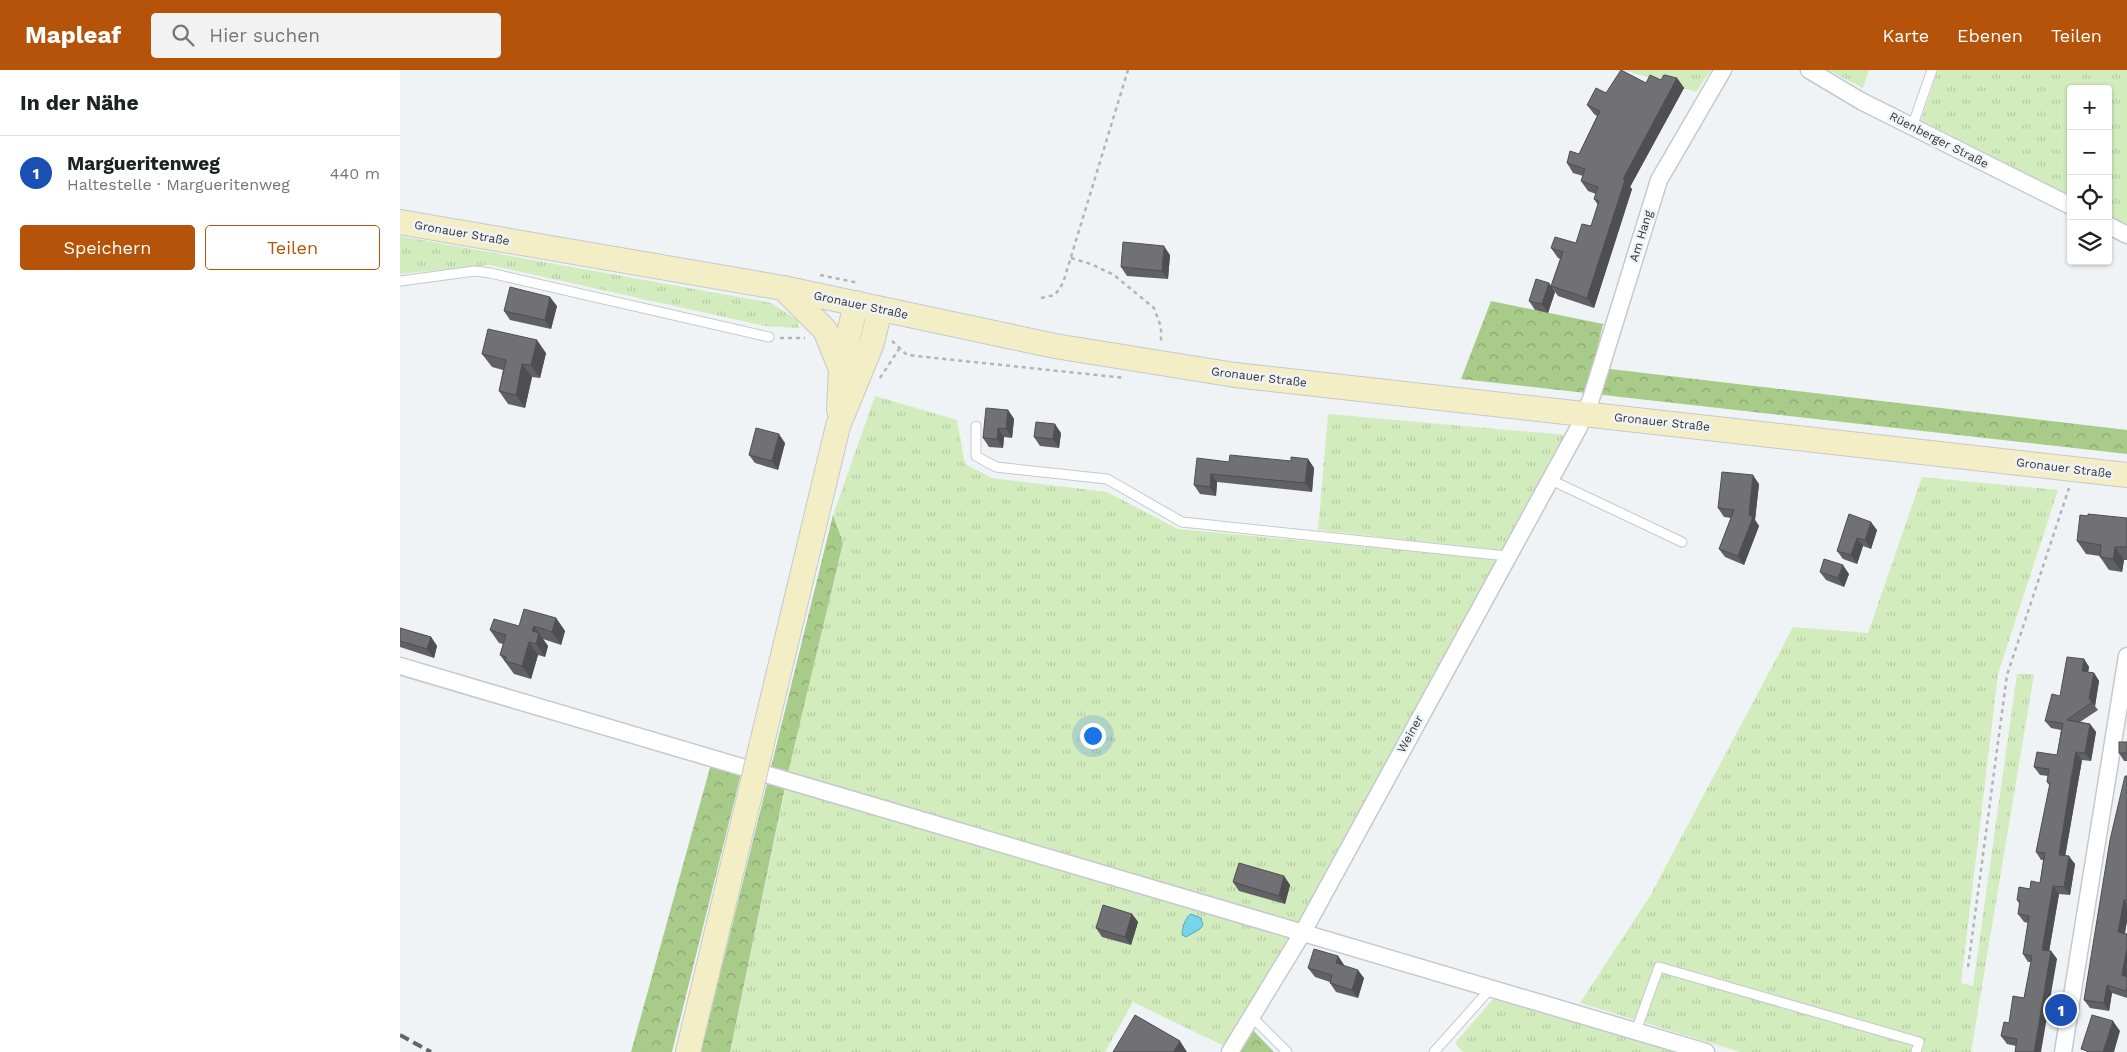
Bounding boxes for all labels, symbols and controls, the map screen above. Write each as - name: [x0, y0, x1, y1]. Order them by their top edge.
- search box: [151, 13, 501, 58]
- text: Mapleaf: [25, 21, 121, 49]
- icon: search: [169, 21, 197, 49]
- text: Hier suchen: [209, 24, 320, 47]
- text: Karte: [1883, 25, 1929, 46]
- text: Ebenen: [1957, 25, 2023, 46]
- text: Teilen: [2051, 25, 2102, 46]
- map controls: [2067, 85, 2112, 265]
- button: +: [2067, 85, 2112, 130]
- text: In der Nähe: [20, 90, 139, 115]
- street label: Rüenberger Straße: [1887, 109, 1991, 171]
- button: −: [2067, 130, 2112, 175]
- text: Margueritenweg: [67, 152, 220, 175]
- text: 1: [33, 164, 39, 183]
- text: 440 m: [330, 164, 380, 183]
- text: Haltestelle · Margueritenweg: [67, 175, 290, 194]
- button: locate: [2067, 175, 2112, 220]
- street label: Am Hang: [1627, 208, 1656, 263]
- street label: Gronauer Straße: [413, 218, 511, 248]
- button: layers: [2067, 220, 2112, 265]
- button: Speichern: [20, 225, 195, 270]
- button: Teilen: [205, 225, 380, 270]
- street label: Gronauer Straße: [812, 288, 910, 322]
- street label: Gronauer Straße: [1210, 364, 1308, 390]
- street label: Gronauer Straße: [1613, 410, 1711, 434]
- street label: Gronauer Straße: [2015, 455, 2113, 481]
- street label: Weiner: [1394, 713, 1426, 755]
- your location: [1080, 723, 1106, 749]
- pin: 1: [2045, 991, 2077, 1029]

